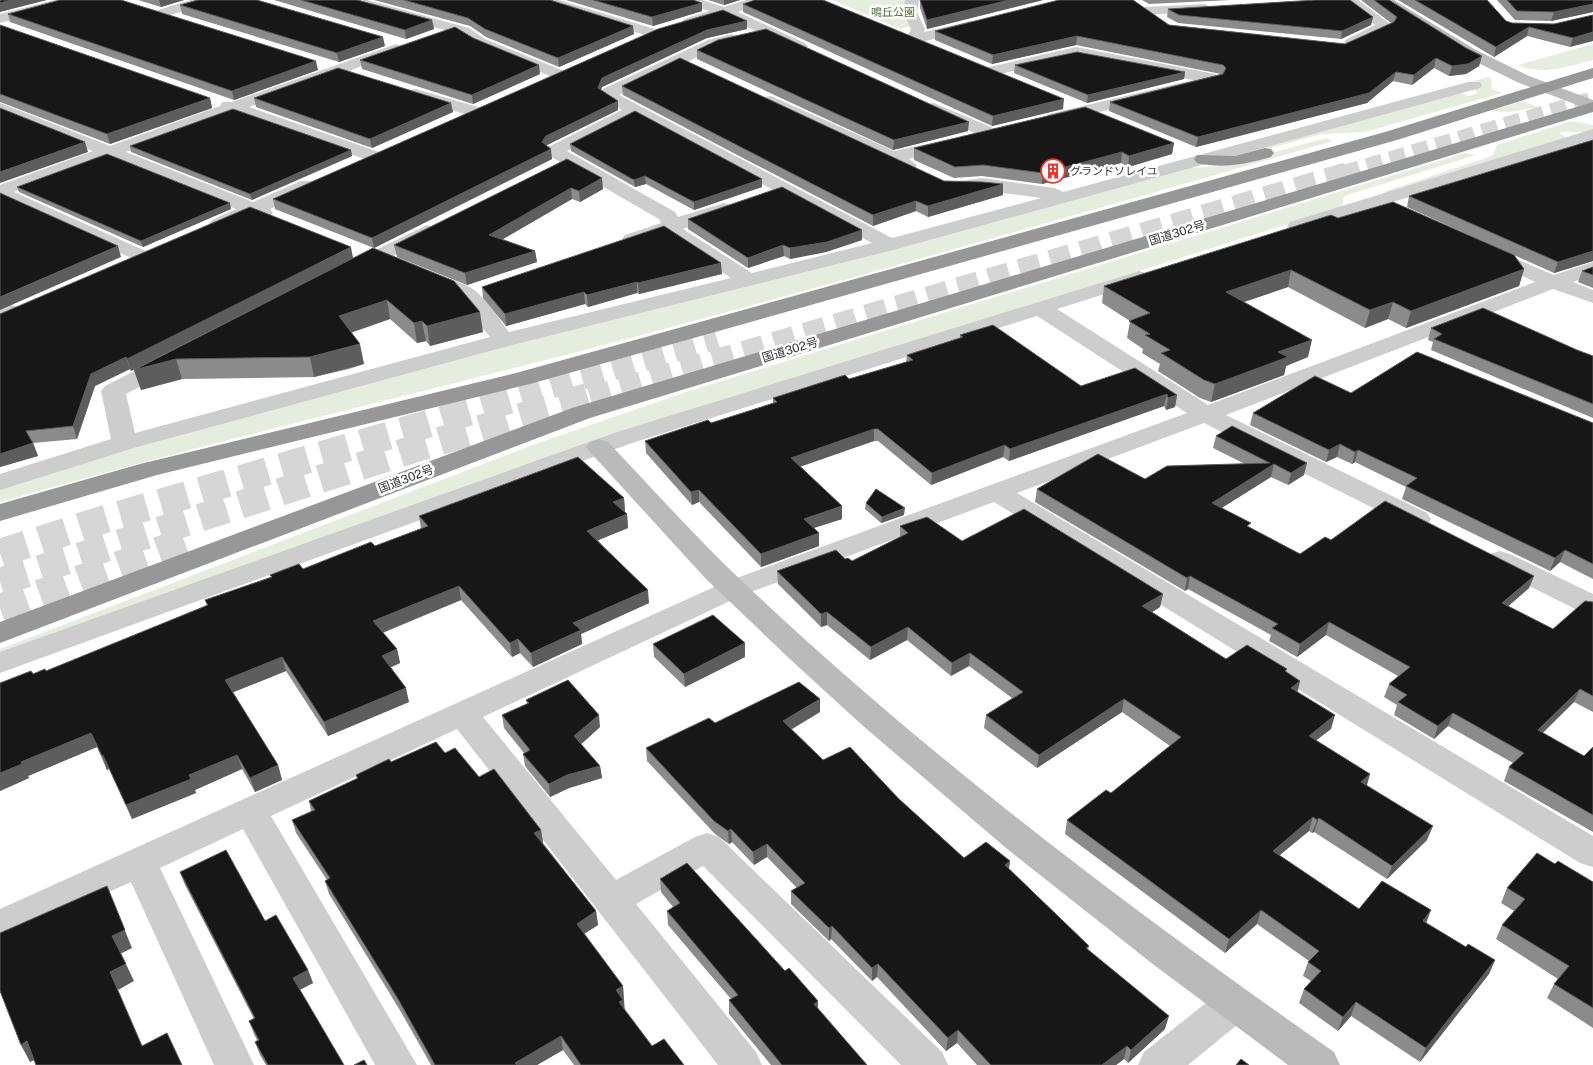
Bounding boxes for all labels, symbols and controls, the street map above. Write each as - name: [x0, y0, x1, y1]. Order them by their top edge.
- park label: 鳴丘公園: [871, 6, 915, 18]
- building icon: グランドソレイユ: [1040, 158, 1066, 184]
- place label: グランドソレイユ: [1070, 165, 1158, 177]
- street label: 国道302号: [1147, 218, 1207, 248]
- street label: 国道302号: [760, 335, 820, 365]
- street label: 国道302号: [376, 462, 436, 496]

